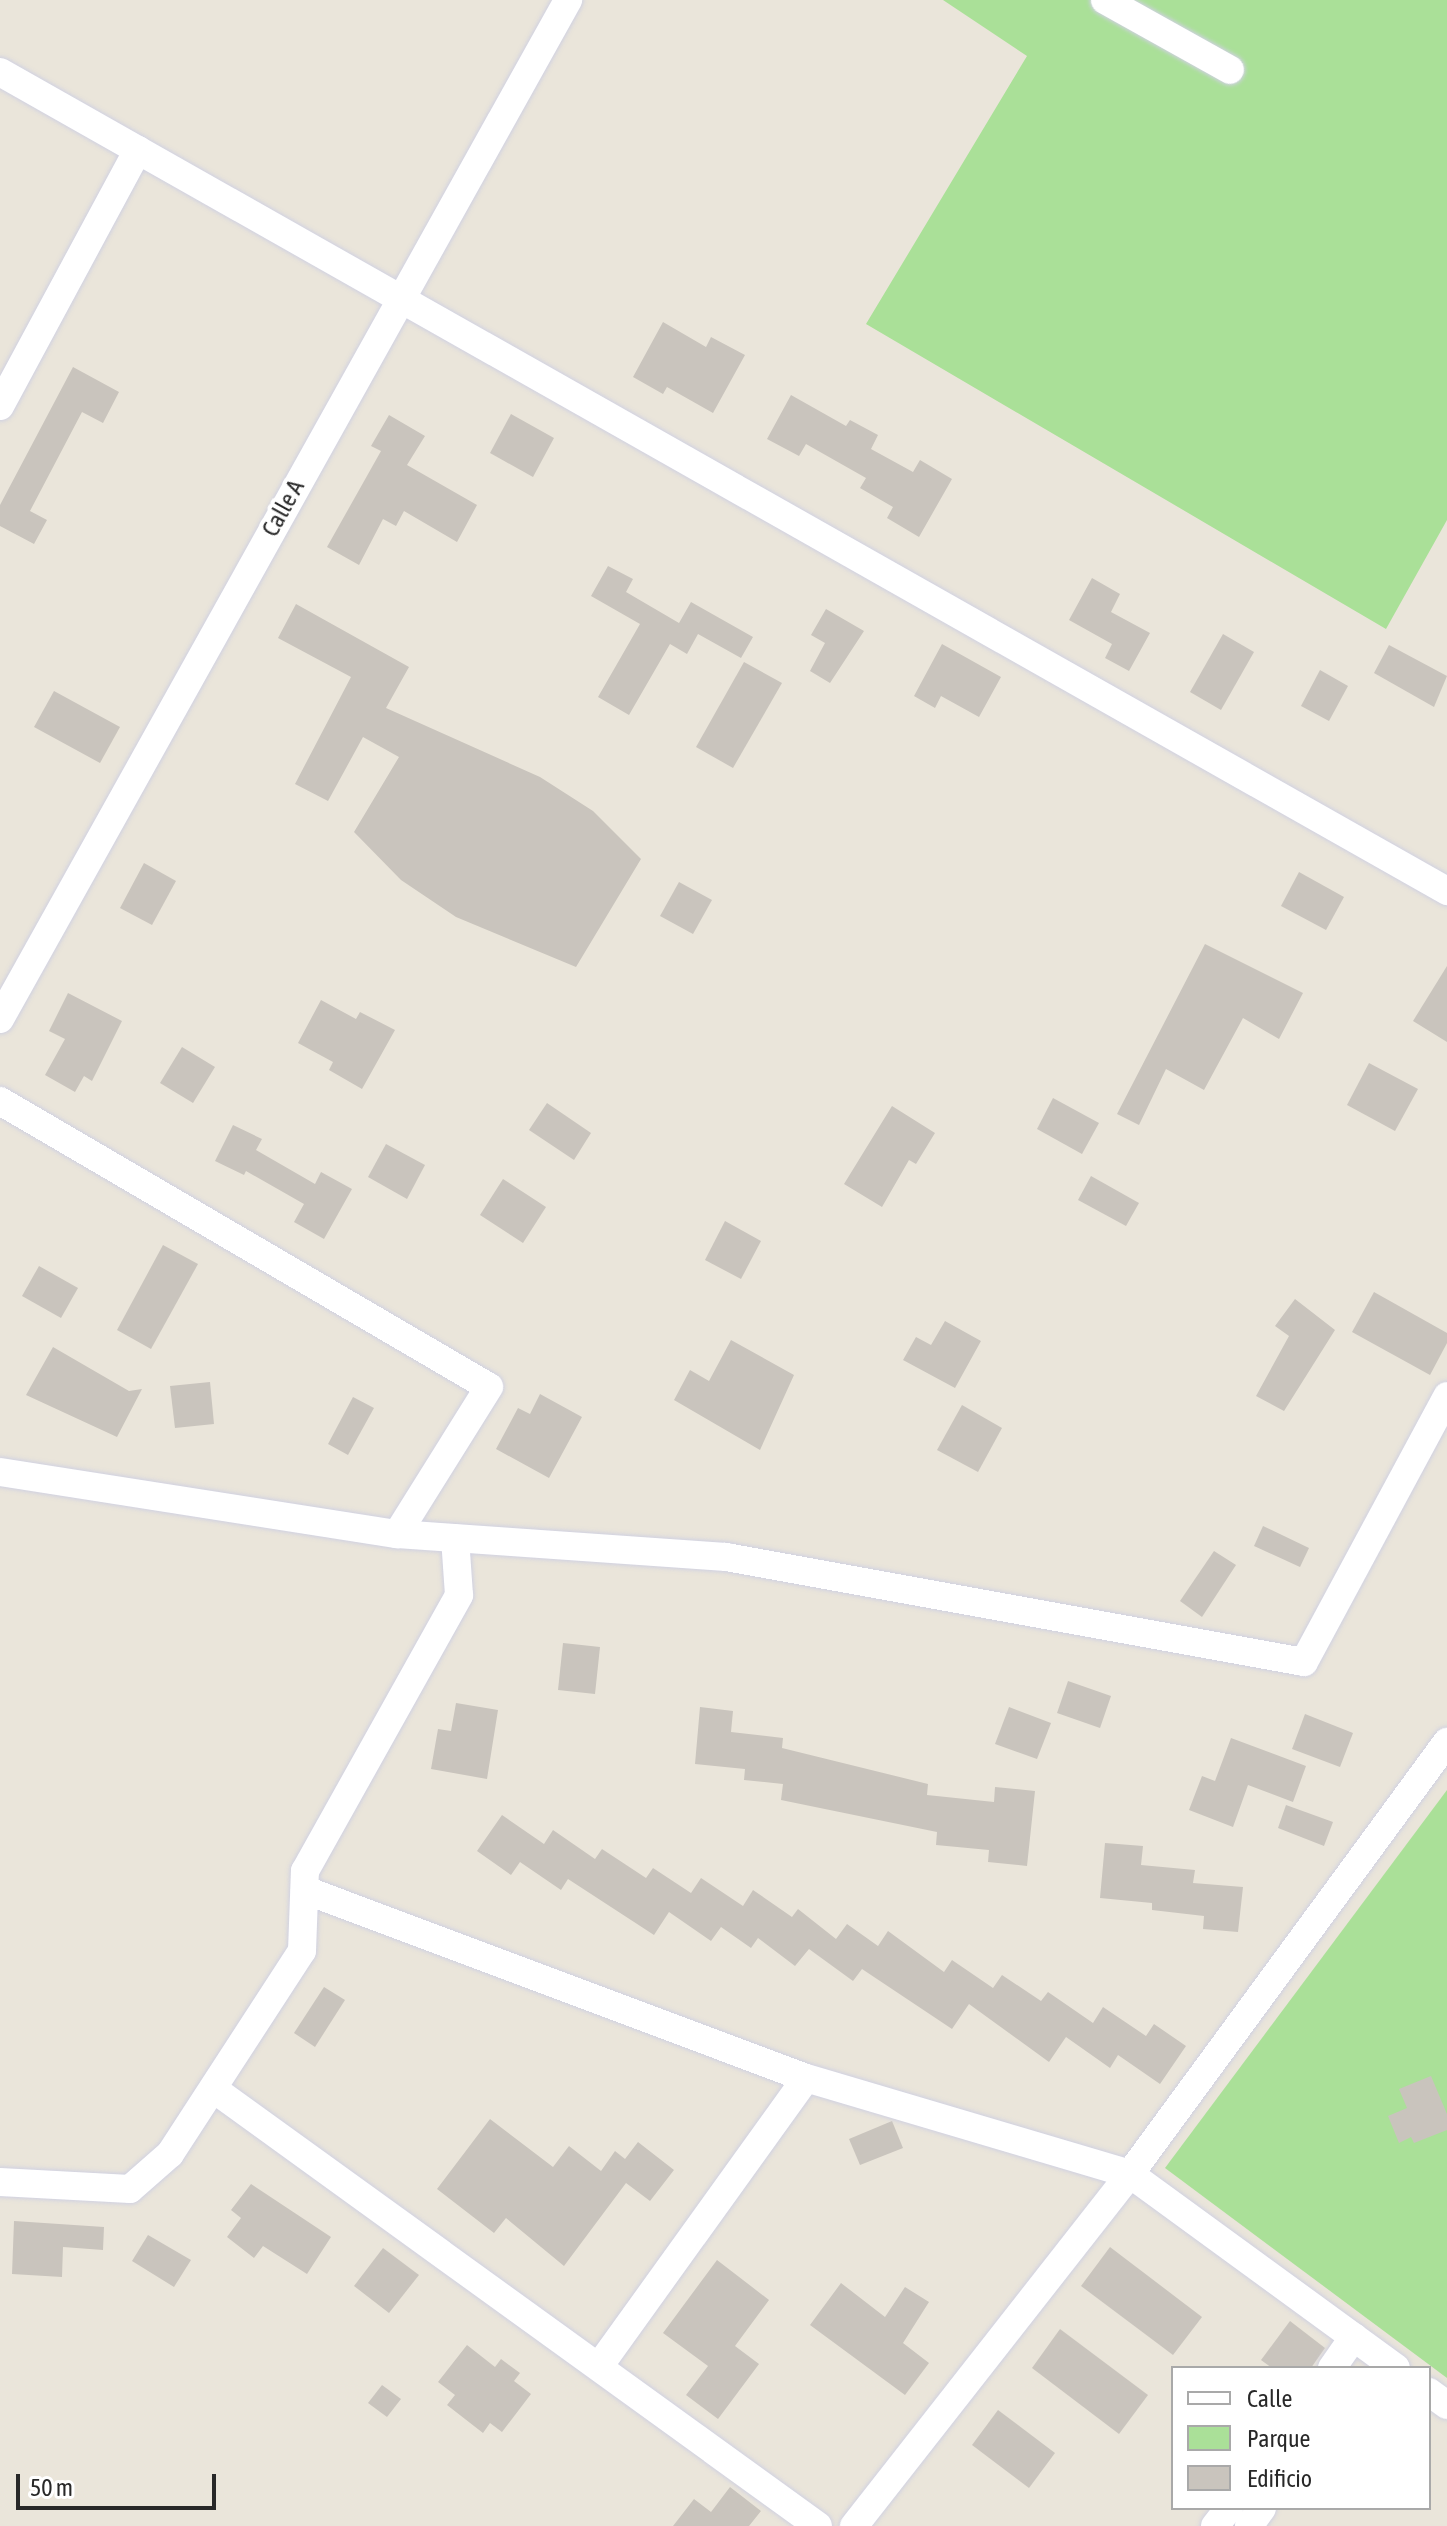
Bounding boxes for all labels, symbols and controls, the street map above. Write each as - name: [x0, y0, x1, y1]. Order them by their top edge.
- street label: Calle A: [256, 475, 310, 541]
- legend: [1171, 2366, 1431, 2510]
- text: Calle: [1247, 2385, 1292, 2412]
- text: Parque: [1247, 2425, 1310, 2452]
- scale bar: [20, 2458, 220, 2508]
- text: Edificio: [1247, 2465, 1312, 2492]
- text: 50 m: [30, 2474, 73, 2501]

